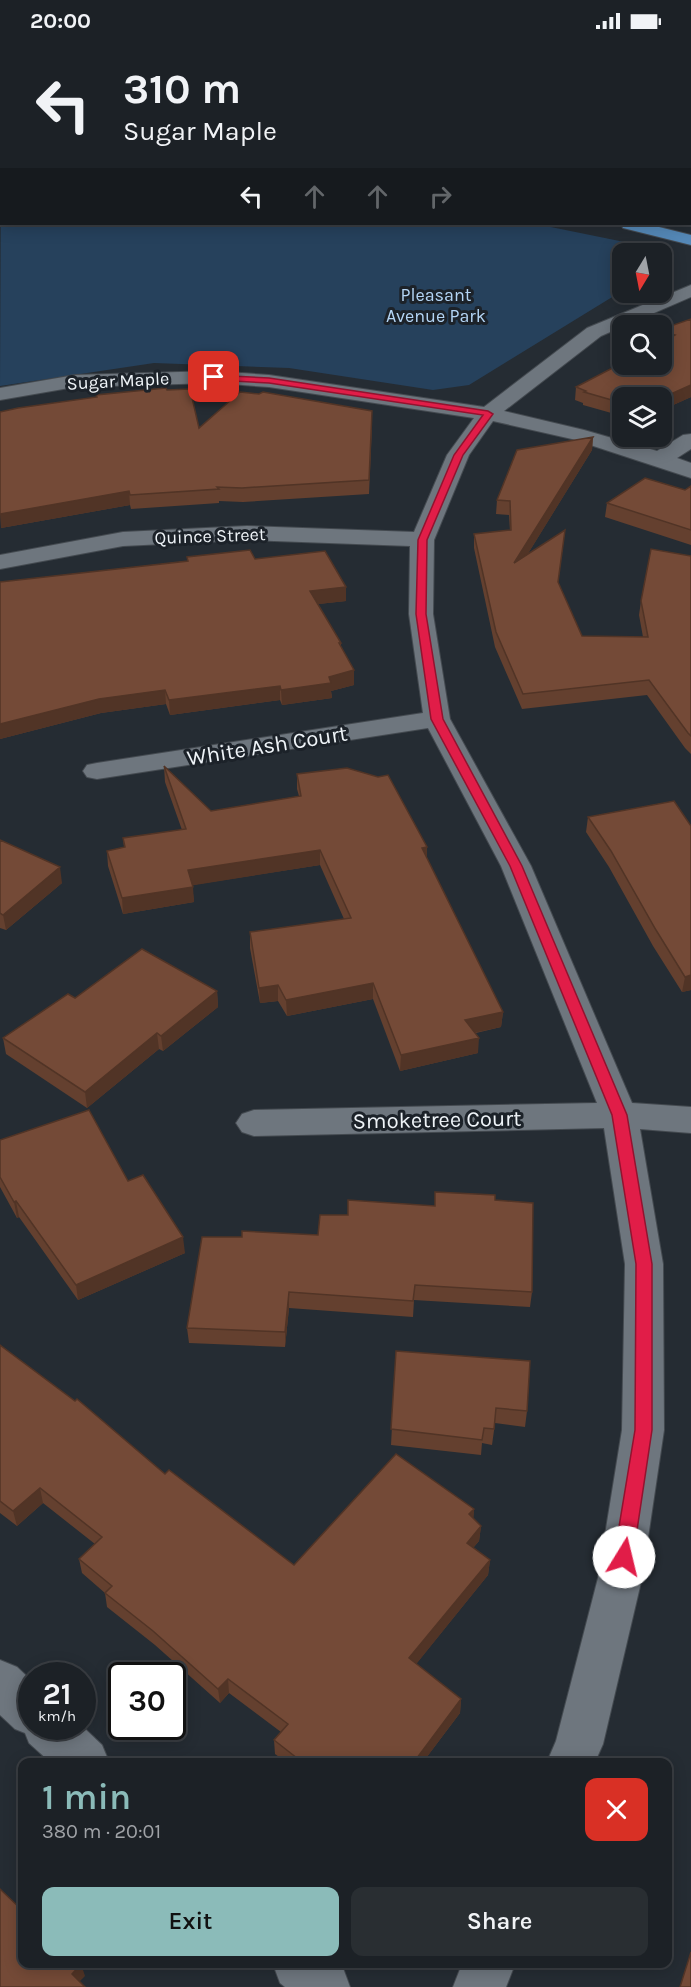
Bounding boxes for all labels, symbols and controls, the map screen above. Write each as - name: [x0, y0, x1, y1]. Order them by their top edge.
- text: 20:00: [30, 8, 91, 34]
- text: 310 m: [123, 64, 241, 114]
- icon: left: [24, 66, 102, 144]
- text: Sugar Maple: [123, 115, 277, 147]
- icon: left: [235, 180, 268, 213]
- icon: ahead: [298, 180, 331, 213]
- icon: ahead: [361, 180, 394, 213]
- icon: right: [424, 180, 457, 213]
- north arrow: [612, 243, 672, 303]
- map controls: [612, 243, 672, 447]
- park label: Pleasant Avenue Park: [386, 284, 486, 327]
- button: search: [612, 315, 672, 375]
- pin: [188, 351, 239, 402]
- icon: arrive: [197, 360, 230, 393]
- street label: Sugar Maple: [66, 367, 170, 395]
- button: layers: [612, 387, 672, 447]
- street label: Quince Street: [154, 523, 266, 549]
- street label: White Ash Court: [185, 720, 349, 772]
- street label: Smoketree Court: [352, 1106, 522, 1134]
- position arrow: [592, 1525, 656, 1589]
- speed limit sign: 30: [108, 1662, 186, 1740]
- text: 21: [43, 1676, 71, 1712]
- text: km/h: [38, 1707, 76, 1725]
- text: 1 min: [42, 1776, 131, 1818]
- button: close: [585, 1778, 648, 1841]
- text: 380 m · 20:01: [42, 1820, 161, 1843]
- button: Exit: [42, 1887, 339, 1956]
- button: Share: [351, 1887, 648, 1956]

